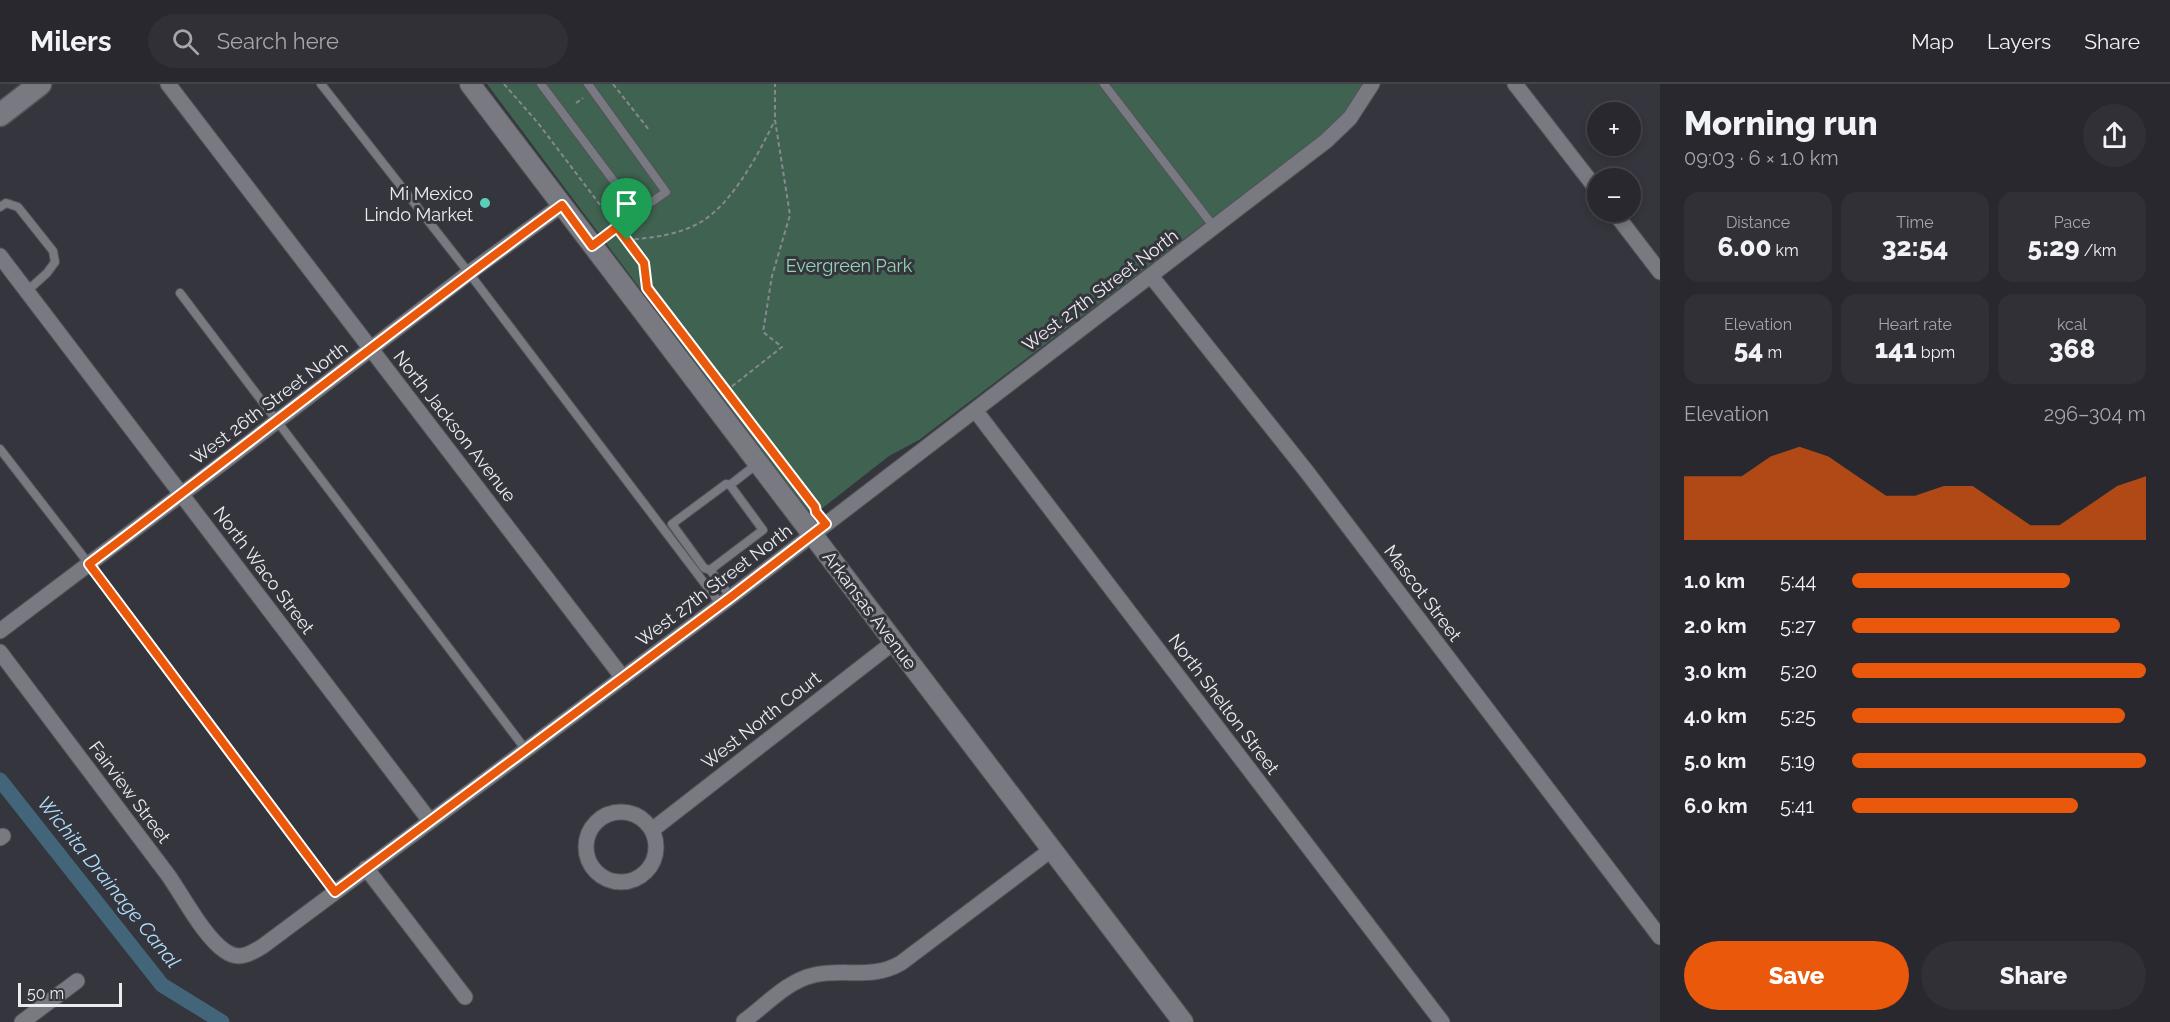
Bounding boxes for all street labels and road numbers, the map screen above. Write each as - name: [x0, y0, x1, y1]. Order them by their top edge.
- street label: West 27th Street North: [1018, 225, 1182, 355]
- street label: West 26th Street North: [187, 337, 351, 469]
- street label: North Jackson Avenue: [389, 346, 521, 506]
- street label: North Waco Street: [209, 502, 319, 638]
- street label: West 27th Street North: [632, 520, 796, 650]
- street label: Mascot Street: [1380, 541, 1466, 645]
- street label: Arkansas Avenue: [819, 547, 922, 674]
- street label: North Shelton Street: [1164, 630, 1284, 778]
- street label: West North Court: [697, 667, 825, 773]
- street label: Fairview Street: [85, 737, 175, 847]

